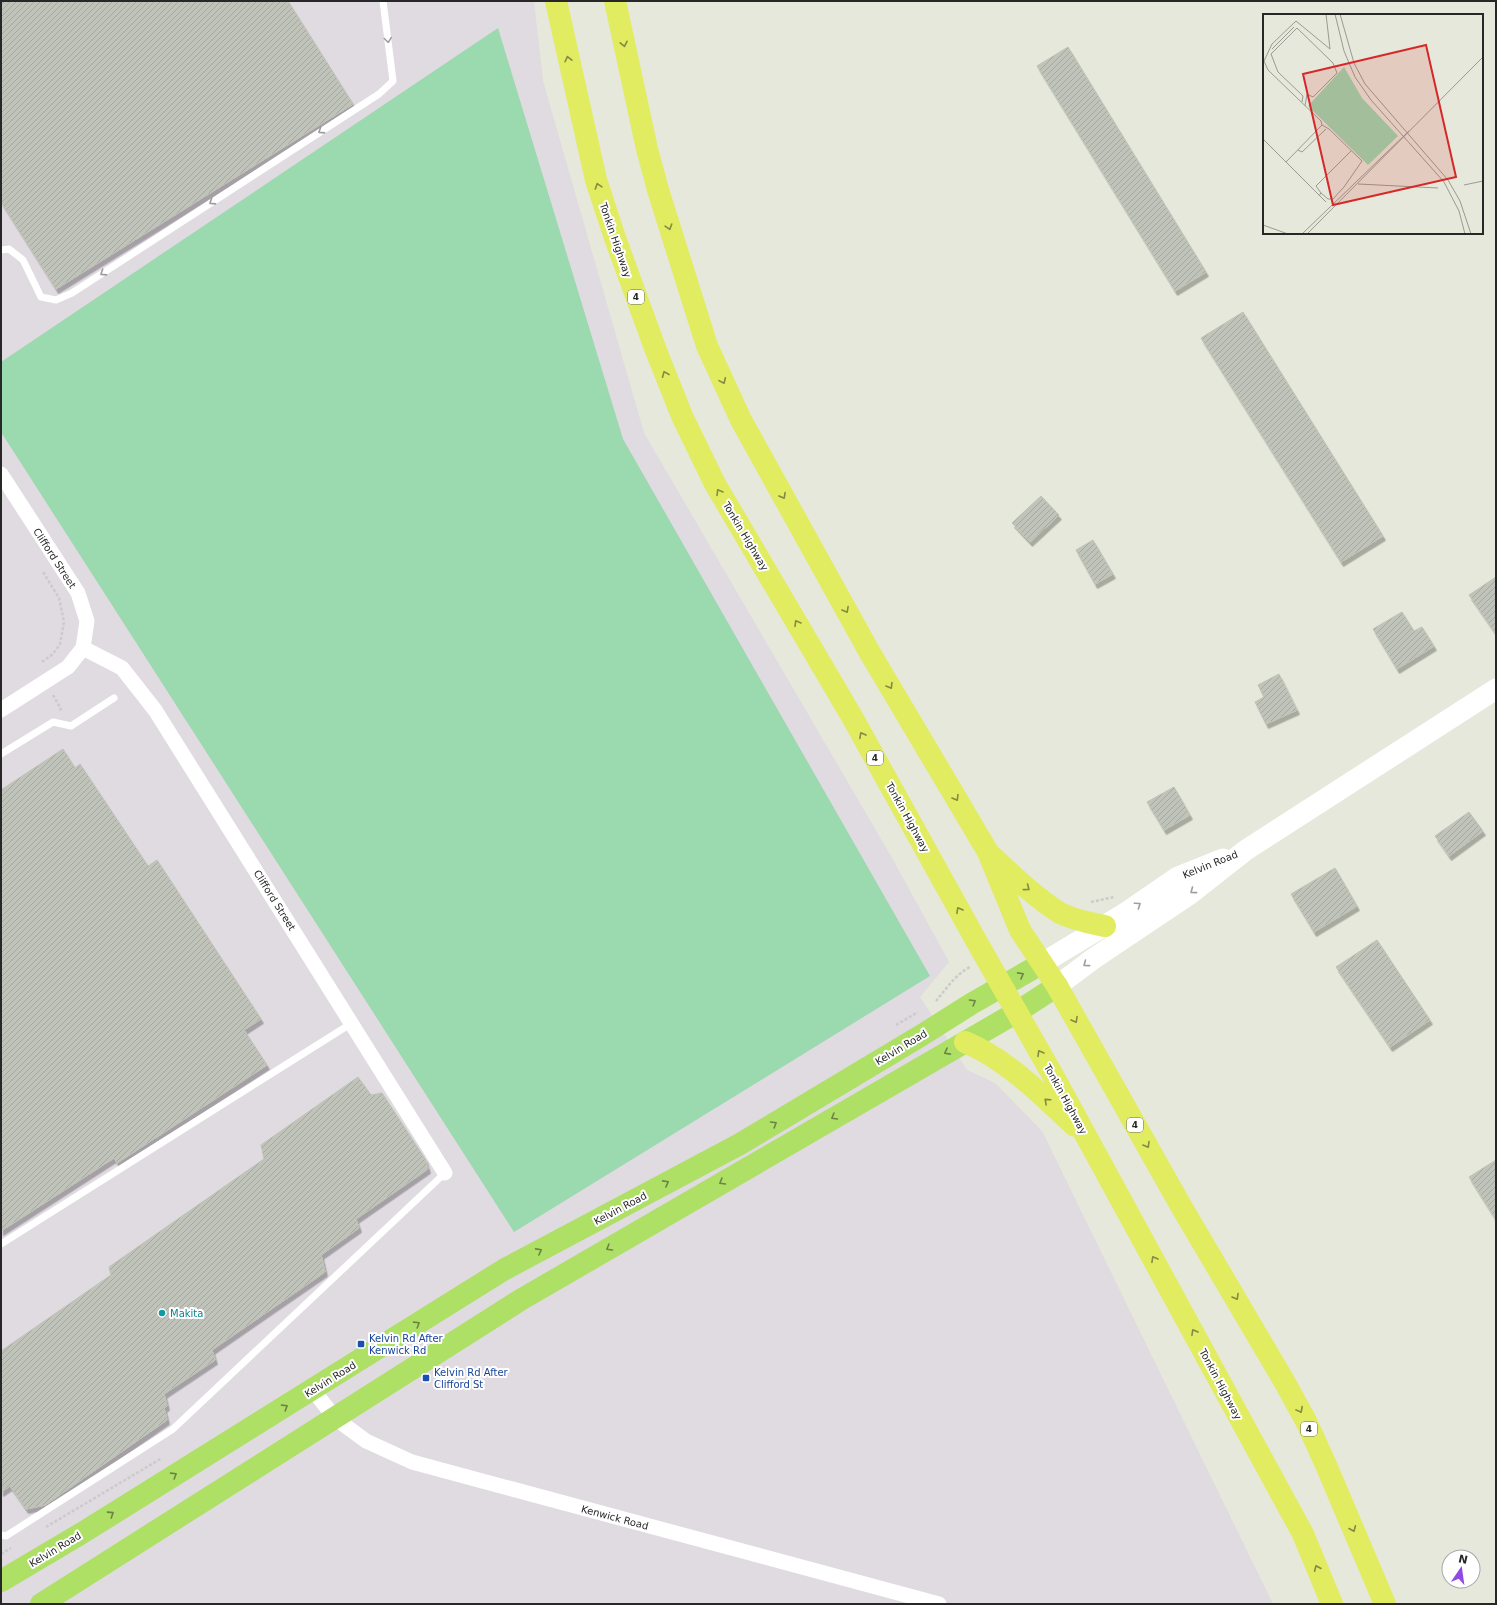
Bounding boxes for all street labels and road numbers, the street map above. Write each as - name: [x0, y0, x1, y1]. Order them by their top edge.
- street label: Tonkin Highway: [597, 200, 633, 279]
- road number: 4: [628, 290, 644, 304]
- street label: Tonkin Highway: [720, 499, 770, 573]
- street label: Clifford Street: [31, 526, 78, 590]
- road number: 4: [867, 751, 883, 765]
- street label: Tonkin Highway: [883, 780, 931, 854]
- street label: Kelvin Road: [1181, 848, 1239, 880]
- street label: Clifford Street: [252, 868, 298, 933]
- street label: Kelvin Road: [873, 1028, 929, 1067]
- street label: Tonkin Highway: [1041, 1062, 1089, 1136]
- road number: 4: [1127, 1118, 1143, 1132]
- street label: Kelvin Road: [592, 1190, 649, 1227]
- street label: Tonkin Highway: [1197, 1346, 1244, 1421]
- street label: Kelvin Road: [303, 1359, 358, 1400]
- road number: 4: [1301, 1422, 1317, 1436]
- street label: Kenwick Road: [580, 1503, 650, 1532]
- street label: Kelvin Road: [27, 1530, 83, 1569]

